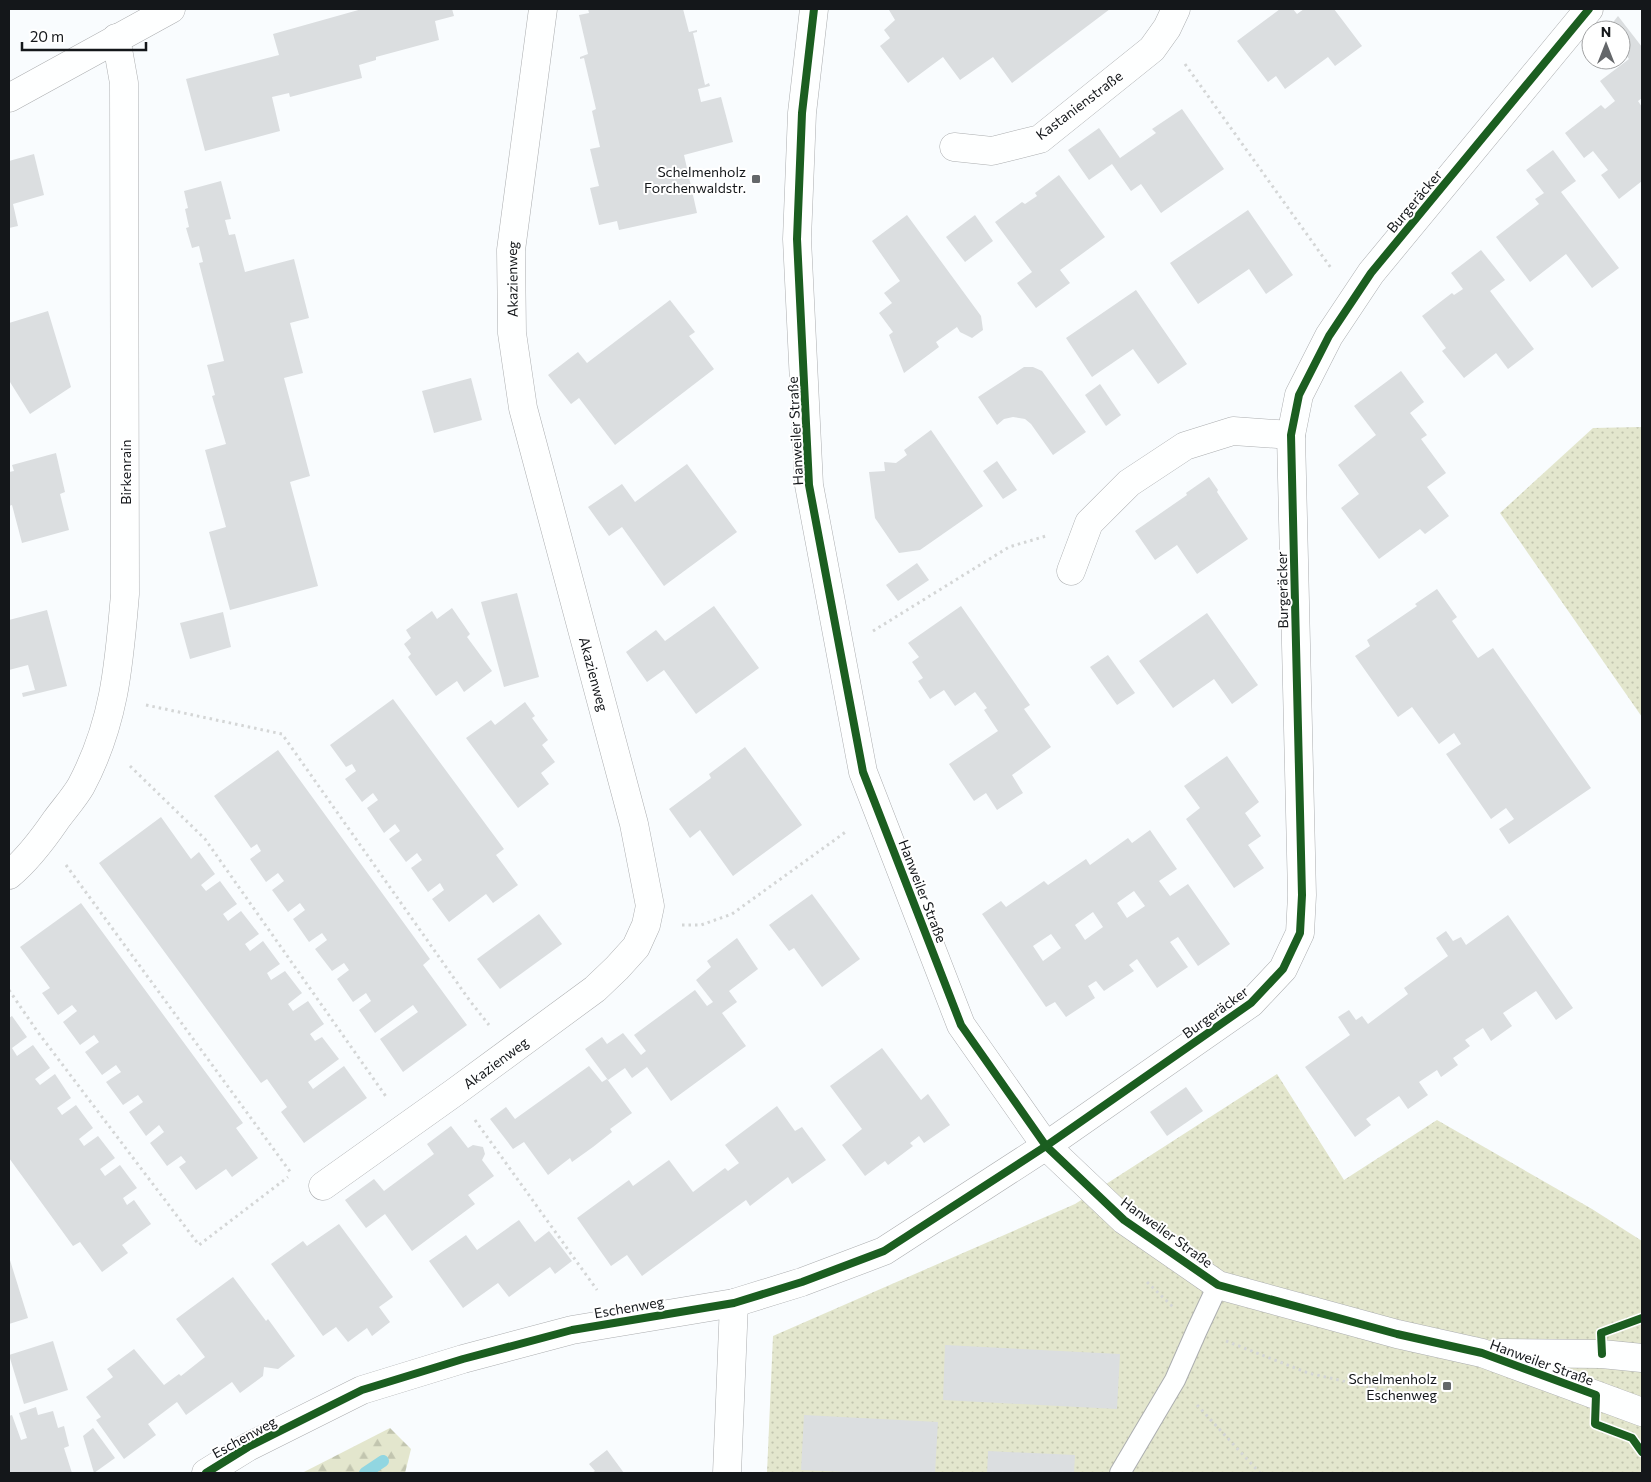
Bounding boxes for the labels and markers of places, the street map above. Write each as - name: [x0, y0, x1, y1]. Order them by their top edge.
- place label: Schelmenholz Forchenwaldstr.: [644, 163, 746, 196]
- marker: Schelmenholz Forchenwaldstr.: [750, 173, 762, 185]
- place label: Schelmenholz Eschenweg: [1348, 1370, 1437, 1403]
- marker: Schelmenholz Eschenweg: [1441, 1380, 1453, 1392]

